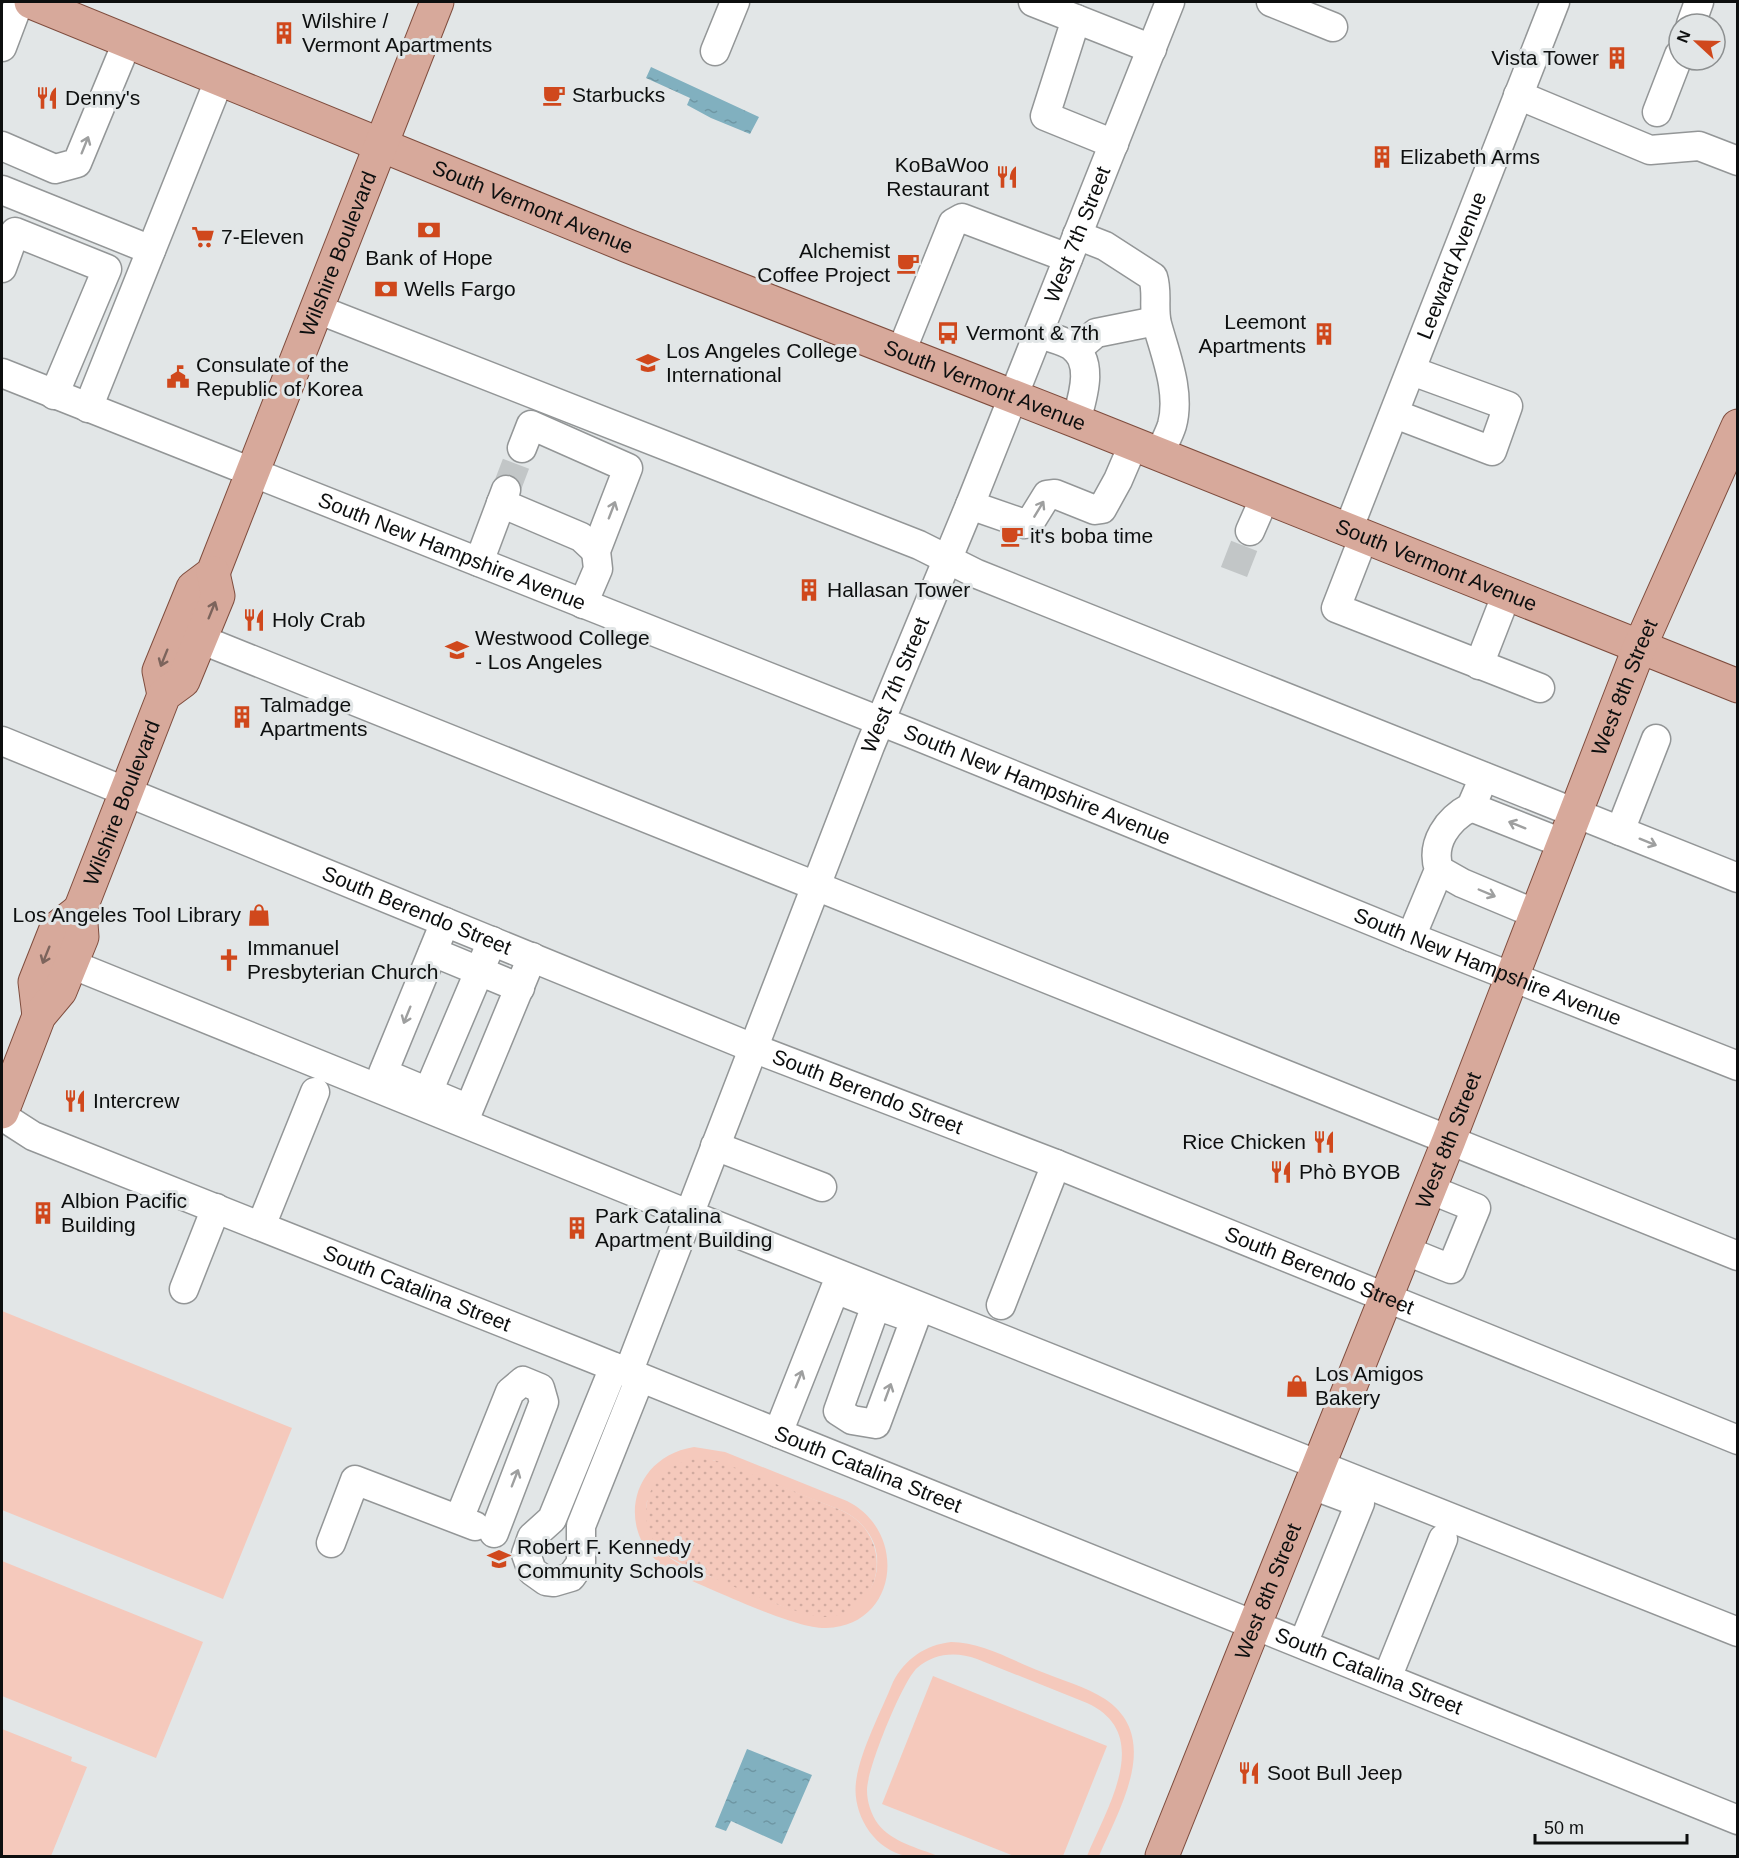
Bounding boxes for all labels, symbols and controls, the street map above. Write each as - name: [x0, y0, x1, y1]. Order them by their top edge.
- place label: Wilshire / Vermont Apartments: [302, 9, 492, 56]
- north arrow: [1667, 12, 1727, 72]
- building icon: Wilshire / Vermont Apartments: [271, 20, 297, 46]
- text: N: [1674, 28, 1694, 45]
- building icon: Vista Tower: [1604, 45, 1630, 71]
- place label: Vista Tower: [1491, 46, 1599, 69]
- cafe icon: Starbucks: [541, 82, 567, 108]
- place label: Starbucks: [572, 83, 665, 106]
- restaurant icon: Denny's: [34, 85, 60, 111]
- place label: Denny's: [65, 86, 140, 109]
- one-way arrow: [80, 136, 91, 155]
- building icon: Elizabeth Arms: [1369, 144, 1395, 170]
- place label: Elizabeth Arms: [1400, 145, 1540, 168]
- place label: KoBaWoo Restaurant: [886, 153, 989, 200]
- street label: South Vermont Avenue: [429, 155, 637, 258]
- street label: West 7th Street: [1040, 163, 1114, 306]
- restaurant icon: KoBaWoo Restaurant: [994, 164, 1020, 190]
- street label: Wilshire Boulevard: [295, 168, 380, 339]
- street label: Leeward Avenue: [1412, 189, 1490, 342]
- bank icon: Bank of Hope: [416, 217, 442, 243]
- supermarket icon: 7-Eleven: [190, 224, 216, 250]
- place label: 7-Eleven: [221, 225, 304, 248]
- place label: Alchemist Coffee Project: [757, 239, 890, 286]
- place label: Bank of Hope: [365, 246, 493, 269]
- cafe icon: Alchemist Coffee Project: [895, 250, 921, 276]
- bank icon: Wells Fargo: [373, 276, 399, 302]
- place label: Wells Fargo: [404, 277, 516, 300]
- place label: Leemont Apartments: [1199, 310, 1306, 357]
- bus stop icon: Vermont & 7th: [935, 320, 961, 346]
- place label: Vermont & 7th: [966, 321, 1099, 344]
- building icon: Leemont Apartments: [1311, 321, 1337, 347]
- street label: South Vermont Avenue: [881, 335, 1089, 435]
- place label: Los Angeles College International: [666, 339, 857, 386]
- school or university icon: Los Angeles College International: [635, 350, 661, 376]
- place label: Consulate of the Republic of Korea: [196, 353, 363, 400]
- public building icon: Consulate of the Republic of Korea: [165, 364, 191, 390]
- street label: South New Hampshire Avenue: [315, 488, 589, 614]
- one-way arrow: [607, 501, 618, 519]
- one-way arrow: [1033, 501, 1045, 518]
- street label: South Vermont Avenue: [1333, 514, 1540, 615]
- cafe icon: it's boba time: [999, 523, 1025, 549]
- place label: it's boba time: [1030, 524, 1153, 547]
- building icon: Hallasan Tower: [796, 577, 822, 603]
- place label: Hallasan Tower: [827, 578, 970, 601]
- one-way arrow: [207, 601, 218, 620]
- restaurant icon: Holy Crab: [241, 607, 267, 633]
- place label: Holy Crab: [272, 608, 365, 631]
- street label: West 7th Street: [856, 614, 933, 756]
- street label: West 8th Street: [1587, 615, 1662, 758]
- place label: Westwood College - Los Angeles: [475, 626, 650, 673]
- school or university icon: Westwood College - Los Angeles: [444, 637, 470, 663]
- one-way arrow: [158, 648, 169, 667]
- place label: Talmadge Apartments: [260, 693, 367, 740]
- building icon: Talmadge Apartments: [229, 704, 255, 730]
- street label: Wilshire Boulevard: [79, 717, 164, 888]
- street label: South New Hampshire Avenue: [901, 720, 1174, 849]
- one-way arrow: [1508, 819, 1526, 830]
- one-way arrow: [1638, 837, 1656, 848]
- street label: South Berendo Street: [319, 861, 515, 959]
- one-way arrow: [1477, 888, 1496, 899]
- shop icon: Los Angeles Tool Library: [246, 902, 272, 928]
- place label: Los Angeles Tool Library: [13, 903, 241, 926]
- street label: South New Hampshire Avenue: [1351, 903, 1625, 1030]
- place label: Immanuel Presbyterian Church: [247, 936, 438, 983]
- one-way arrow: [40, 945, 51, 963]
- church icon: Immanuel Presbyterian Church: [216, 947, 242, 973]
- one-way arrow: [401, 1006, 412, 1024]
- street label: South Berendo Street: [769, 1045, 966, 1138]
- street label: West 8th Street: [1411, 1069, 1485, 1211]
- restaurant icon: Intercrew: [62, 1088, 88, 1114]
- place label: Intercrew: [93, 1089, 180, 1112]
- restaurant icon: Rice Chicken: [1311, 1129, 1337, 1155]
- place label: Rice Chicken: [1182, 1130, 1306, 1153]
- restaurant icon: Phò BYOB: [1268, 1159, 1294, 1185]
- place label: Phò BYOB: [1299, 1160, 1401, 1183]
- place label: Albion Pacific Building: [61, 1189, 187, 1236]
- building icon: Albion Pacific Building: [30, 1200, 56, 1226]
- place label: Park Catalina Apartment Building: [595, 1204, 772, 1251]
- building icon: Park Catalina Apartment Building: [564, 1215, 590, 1241]
- street label: South Berendo Street: [1222, 1222, 1418, 1319]
- street label: South Catalina Street: [320, 1240, 514, 1336]
- place label: Los Amigos Bakery: [1315, 1362, 1424, 1409]
- one-way arrow: [794, 1370, 805, 1389]
- shop icon: Los Amigos Bakery: [1284, 1373, 1310, 1399]
- one-way arrow: [883, 1383, 894, 1402]
- street label: South Catalina Street: [771, 1421, 965, 1517]
- one-way arrow: [510, 1469, 521, 1488]
- street label: West 8th Street: [1230, 1520, 1305, 1663]
- place label: Robert F. Kennedy Community Schools: [517, 1535, 704, 1582]
- school or university icon: Robert F. Kennedy Community Schools: [486, 1546, 512, 1572]
- street label: South Catalina Street: [1272, 1623, 1466, 1719]
- restaurant icon: Soot Bull Jeep: [1236, 1760, 1262, 1786]
- place label: Soot Bull Jeep: [1267, 1761, 1402, 1784]
- scale bar: [1535, 1807, 1686, 1845]
- text: 50 m: [1544, 1818, 1584, 1838]

